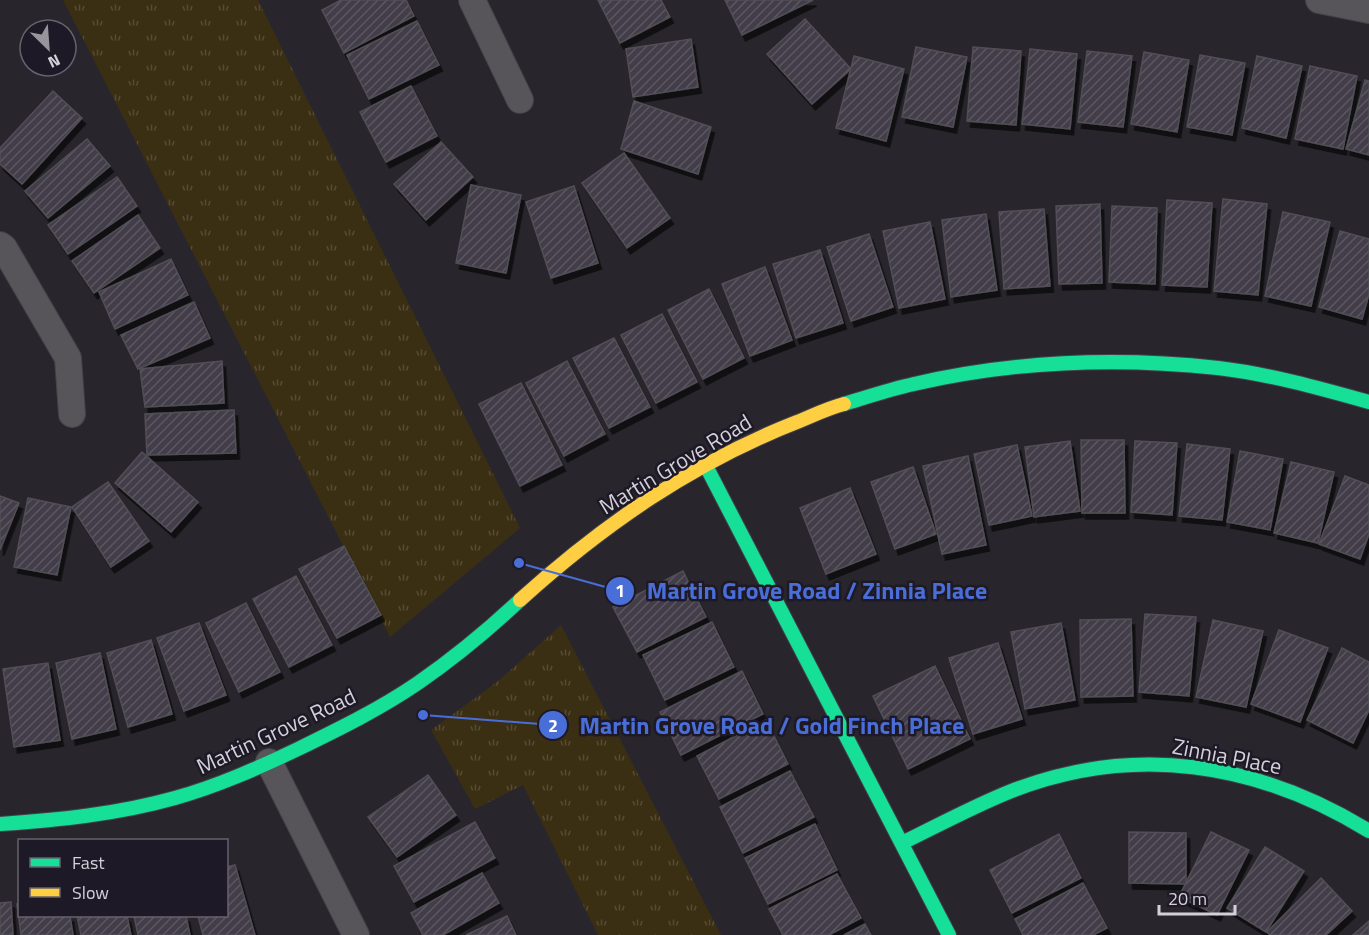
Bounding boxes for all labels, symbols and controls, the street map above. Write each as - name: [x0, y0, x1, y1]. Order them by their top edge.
- north arrow: [18, 18, 78, 78]
- text: N: [44, 48, 64, 75]
- street label: Martin Grove Road: [592, 405, 758, 523]
- callout: Martin Grove Road / Zinnia Place: [605, 570, 999, 612]
- text: Martin Grove Road / Zinnia Place: [647, 572, 987, 608]
- text: 1: [615, 577, 625, 604]
- street label: Martin Grove Road: [191, 679, 361, 783]
- callout: Martin Grove Road / Gold Finch Place: [538, 704, 977, 746]
- text: Martin Grove Road / Gold Finch Place: [580, 707, 964, 743]
- text: 2: [548, 712, 558, 739]
- street label: Zinnia Place: [1169, 729, 1285, 783]
- legend: [18, 839, 228, 917]
- text: Fast: [72, 849, 105, 876]
- scale bar: [1159, 878, 1236, 916]
- text: Slow: [72, 879, 109, 906]
- text: 20 m: [1168, 885, 1207, 912]

